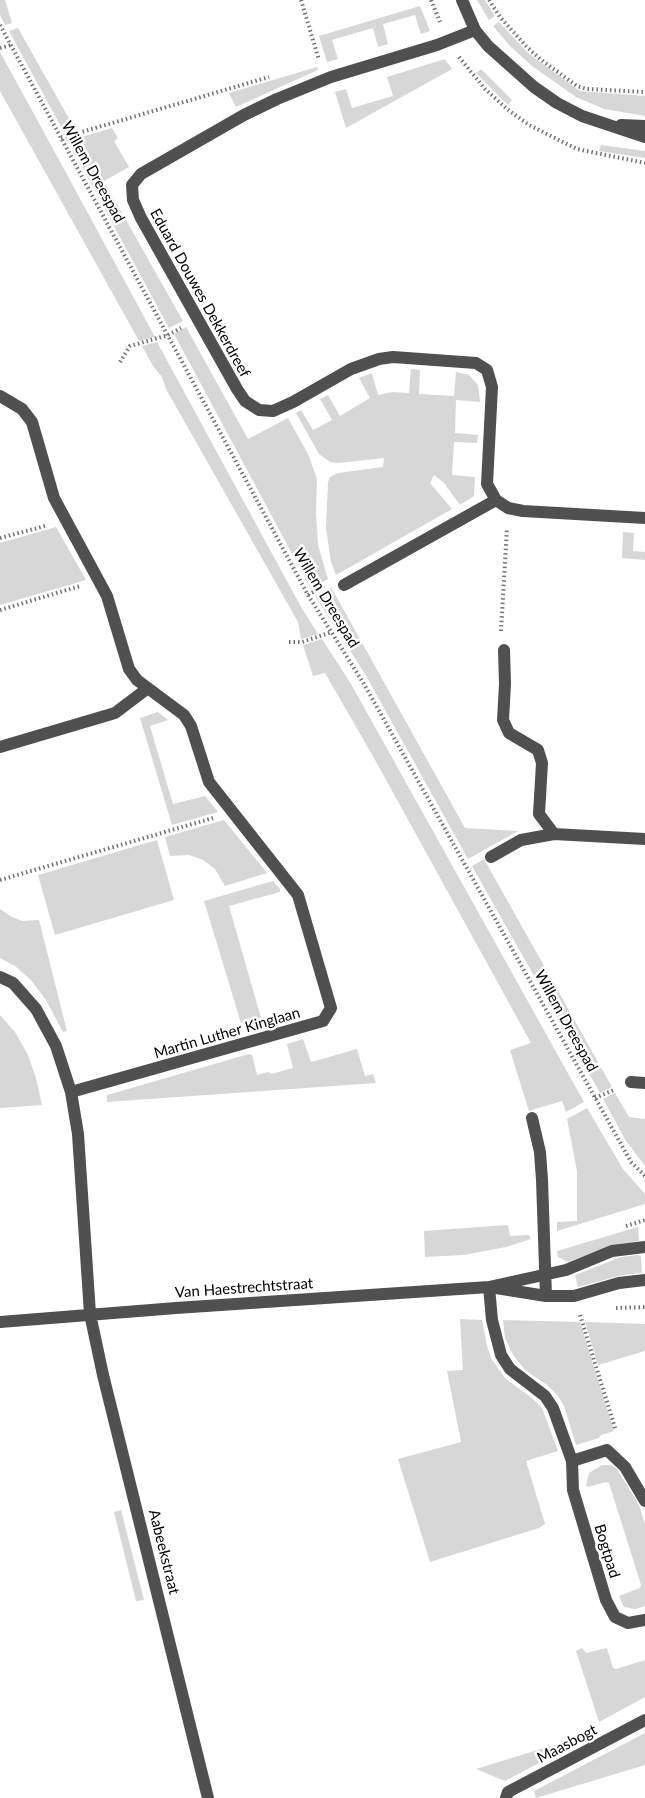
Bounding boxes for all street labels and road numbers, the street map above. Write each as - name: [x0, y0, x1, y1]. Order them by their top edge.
- street label: Willem Dreespad: [58, 118, 128, 226]
- street label: Eduard Douwes Dekkerdreef: [146, 206, 254, 380]
- street label: Willem Dreespad: [289, 545, 363, 651]
- street label: Willem Dreespad: [531, 967, 601, 1075]
- street label: Martin Luther Kinglaan: [152, 1004, 302, 1062]
- street label: Van Haestrechtstraat: [174, 1274, 314, 1302]
- street label: Aabeekstraat: [145, 1508, 183, 1596]
- street label: Bogtpad: [590, 1522, 624, 1580]
- street label: Maasbogt: [534, 1721, 600, 1767]

